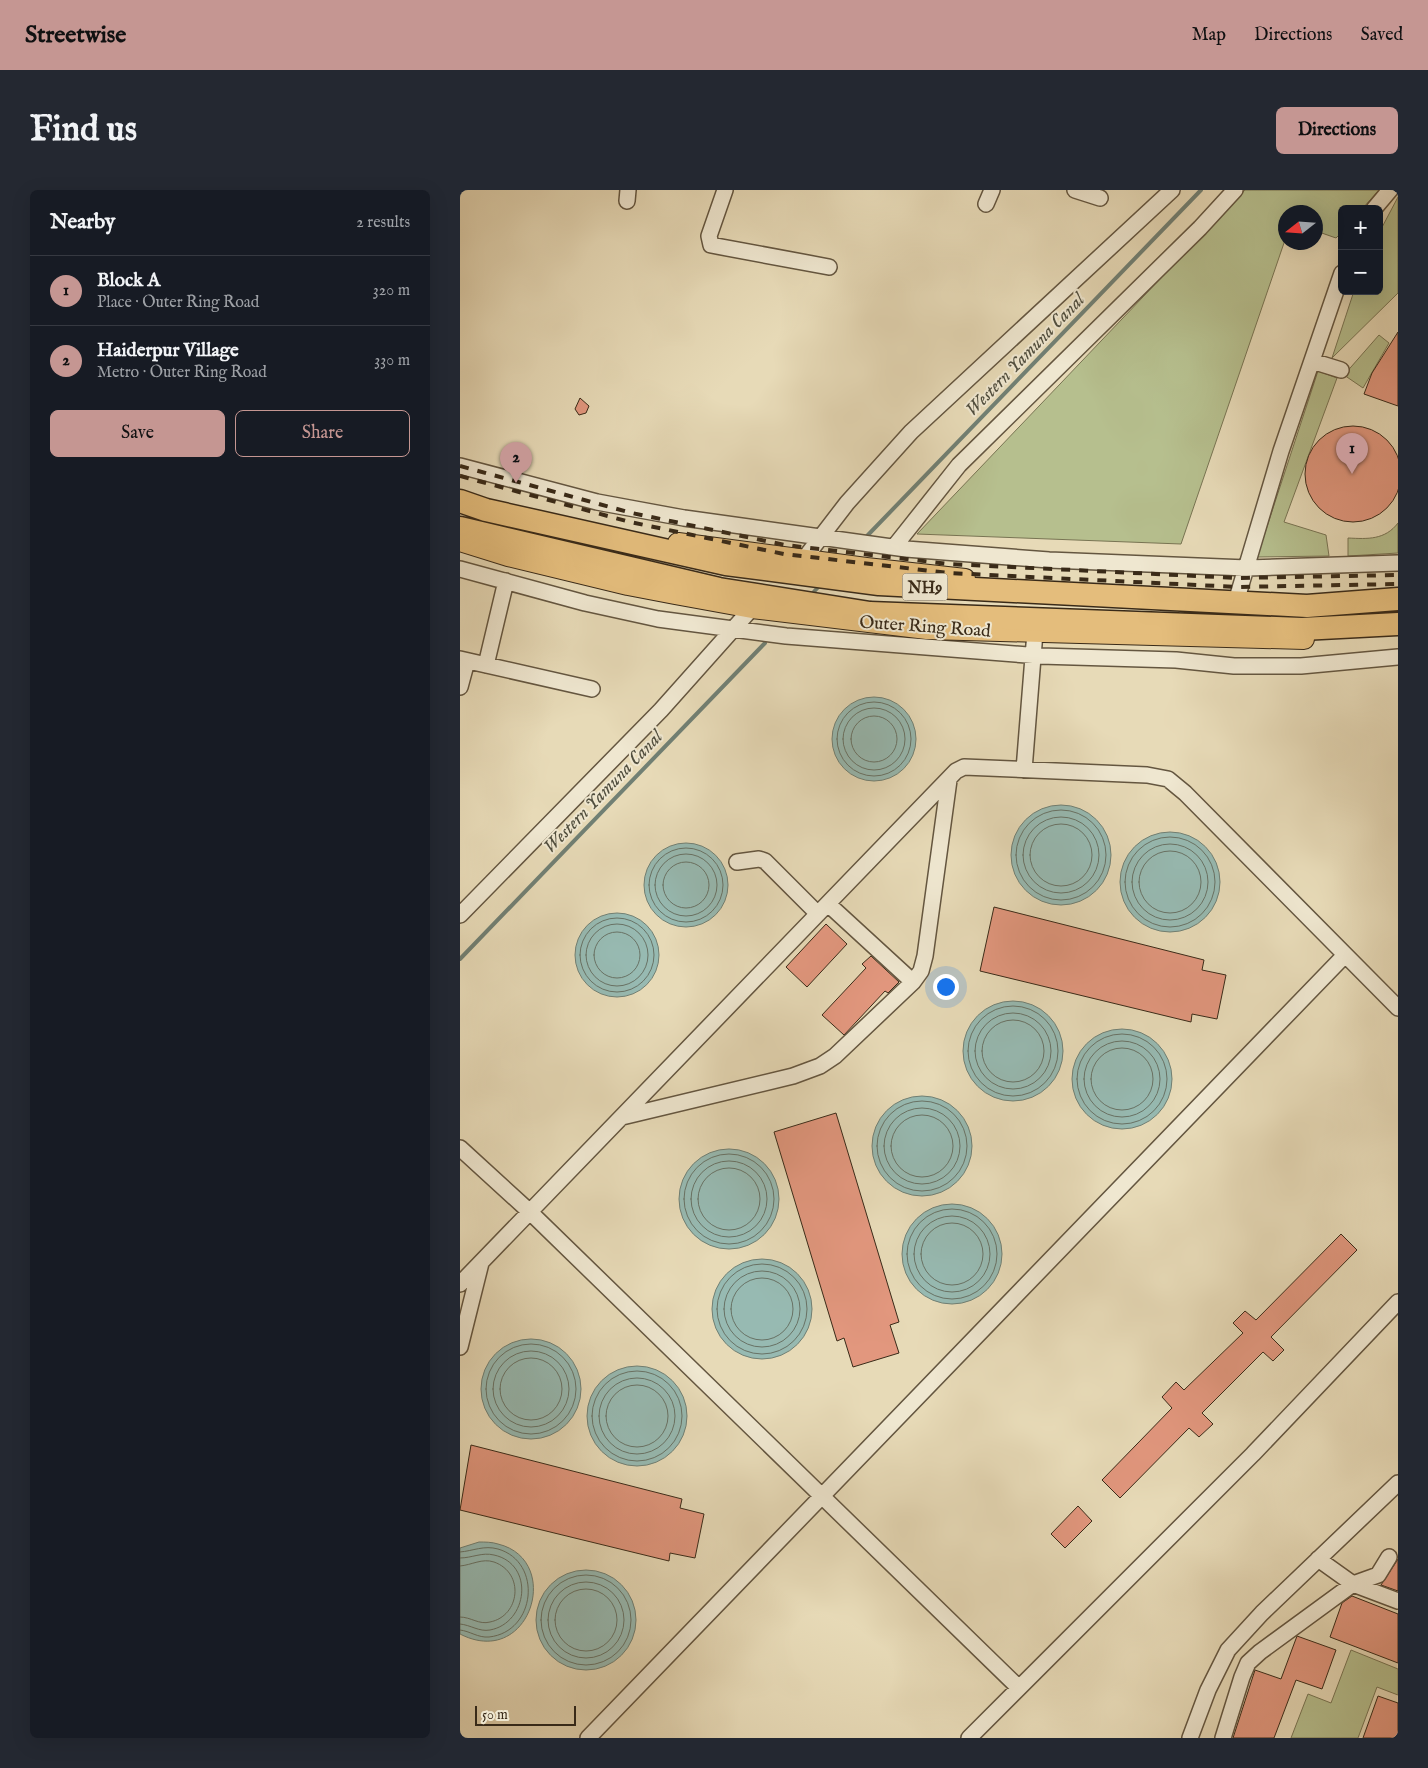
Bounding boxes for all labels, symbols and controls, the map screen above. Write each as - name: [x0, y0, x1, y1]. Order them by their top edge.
- text: Streetwise: [25, 20, 126, 51]
- text: Map: [1192, 24, 1226, 47]
- text: Directions: [1254, 24, 1332, 47]
- text: Saved: [1360, 24, 1403, 47]
- button: Directions: [1276, 107, 1398, 154]
- text: Find us: [30, 108, 137, 153]
- north arrow: [1278, 205, 1323, 250]
- map controls: [1338, 205, 1383, 295]
- button: +: [1338, 205, 1383, 250]
- text: Nearby: [50, 209, 115, 236]
- text: 2 results: [356, 213, 410, 233]
- button: −: [1338, 250, 1383, 295]
- text: Block A: [97, 269, 160, 293]
- text: 1: [63, 281, 69, 301]
- text: 320 m: [373, 281, 410, 301]
- water label: Western Yamuna Canal: [960, 288, 1091, 422]
- text: Place · Outer Ring Road: [97, 293, 259, 313]
- text: Haiderpur Village: [97, 339, 239, 363]
- text: 2: [62, 351, 70, 371]
- text: 330 m: [374, 351, 410, 371]
- text: Metro · Outer Ring Road: [97, 363, 267, 383]
- button: Save: [50, 410, 225, 457]
- button: Share: [235, 410, 410, 457]
- pin: 1: [1336, 433, 1368, 474]
- pin: 2: [500, 442, 532, 483]
- road number: NH9: [902, 574, 948, 601]
- street label: Outer Ring Road: [858, 611, 992, 644]
- water label: Western Yamuna Canal: [538, 725, 669, 859]
- your location: [933, 974, 959, 1000]
- scale bar: [475, 1703, 576, 1726]
- text: 50 m: [482, 1706, 508, 1724]

